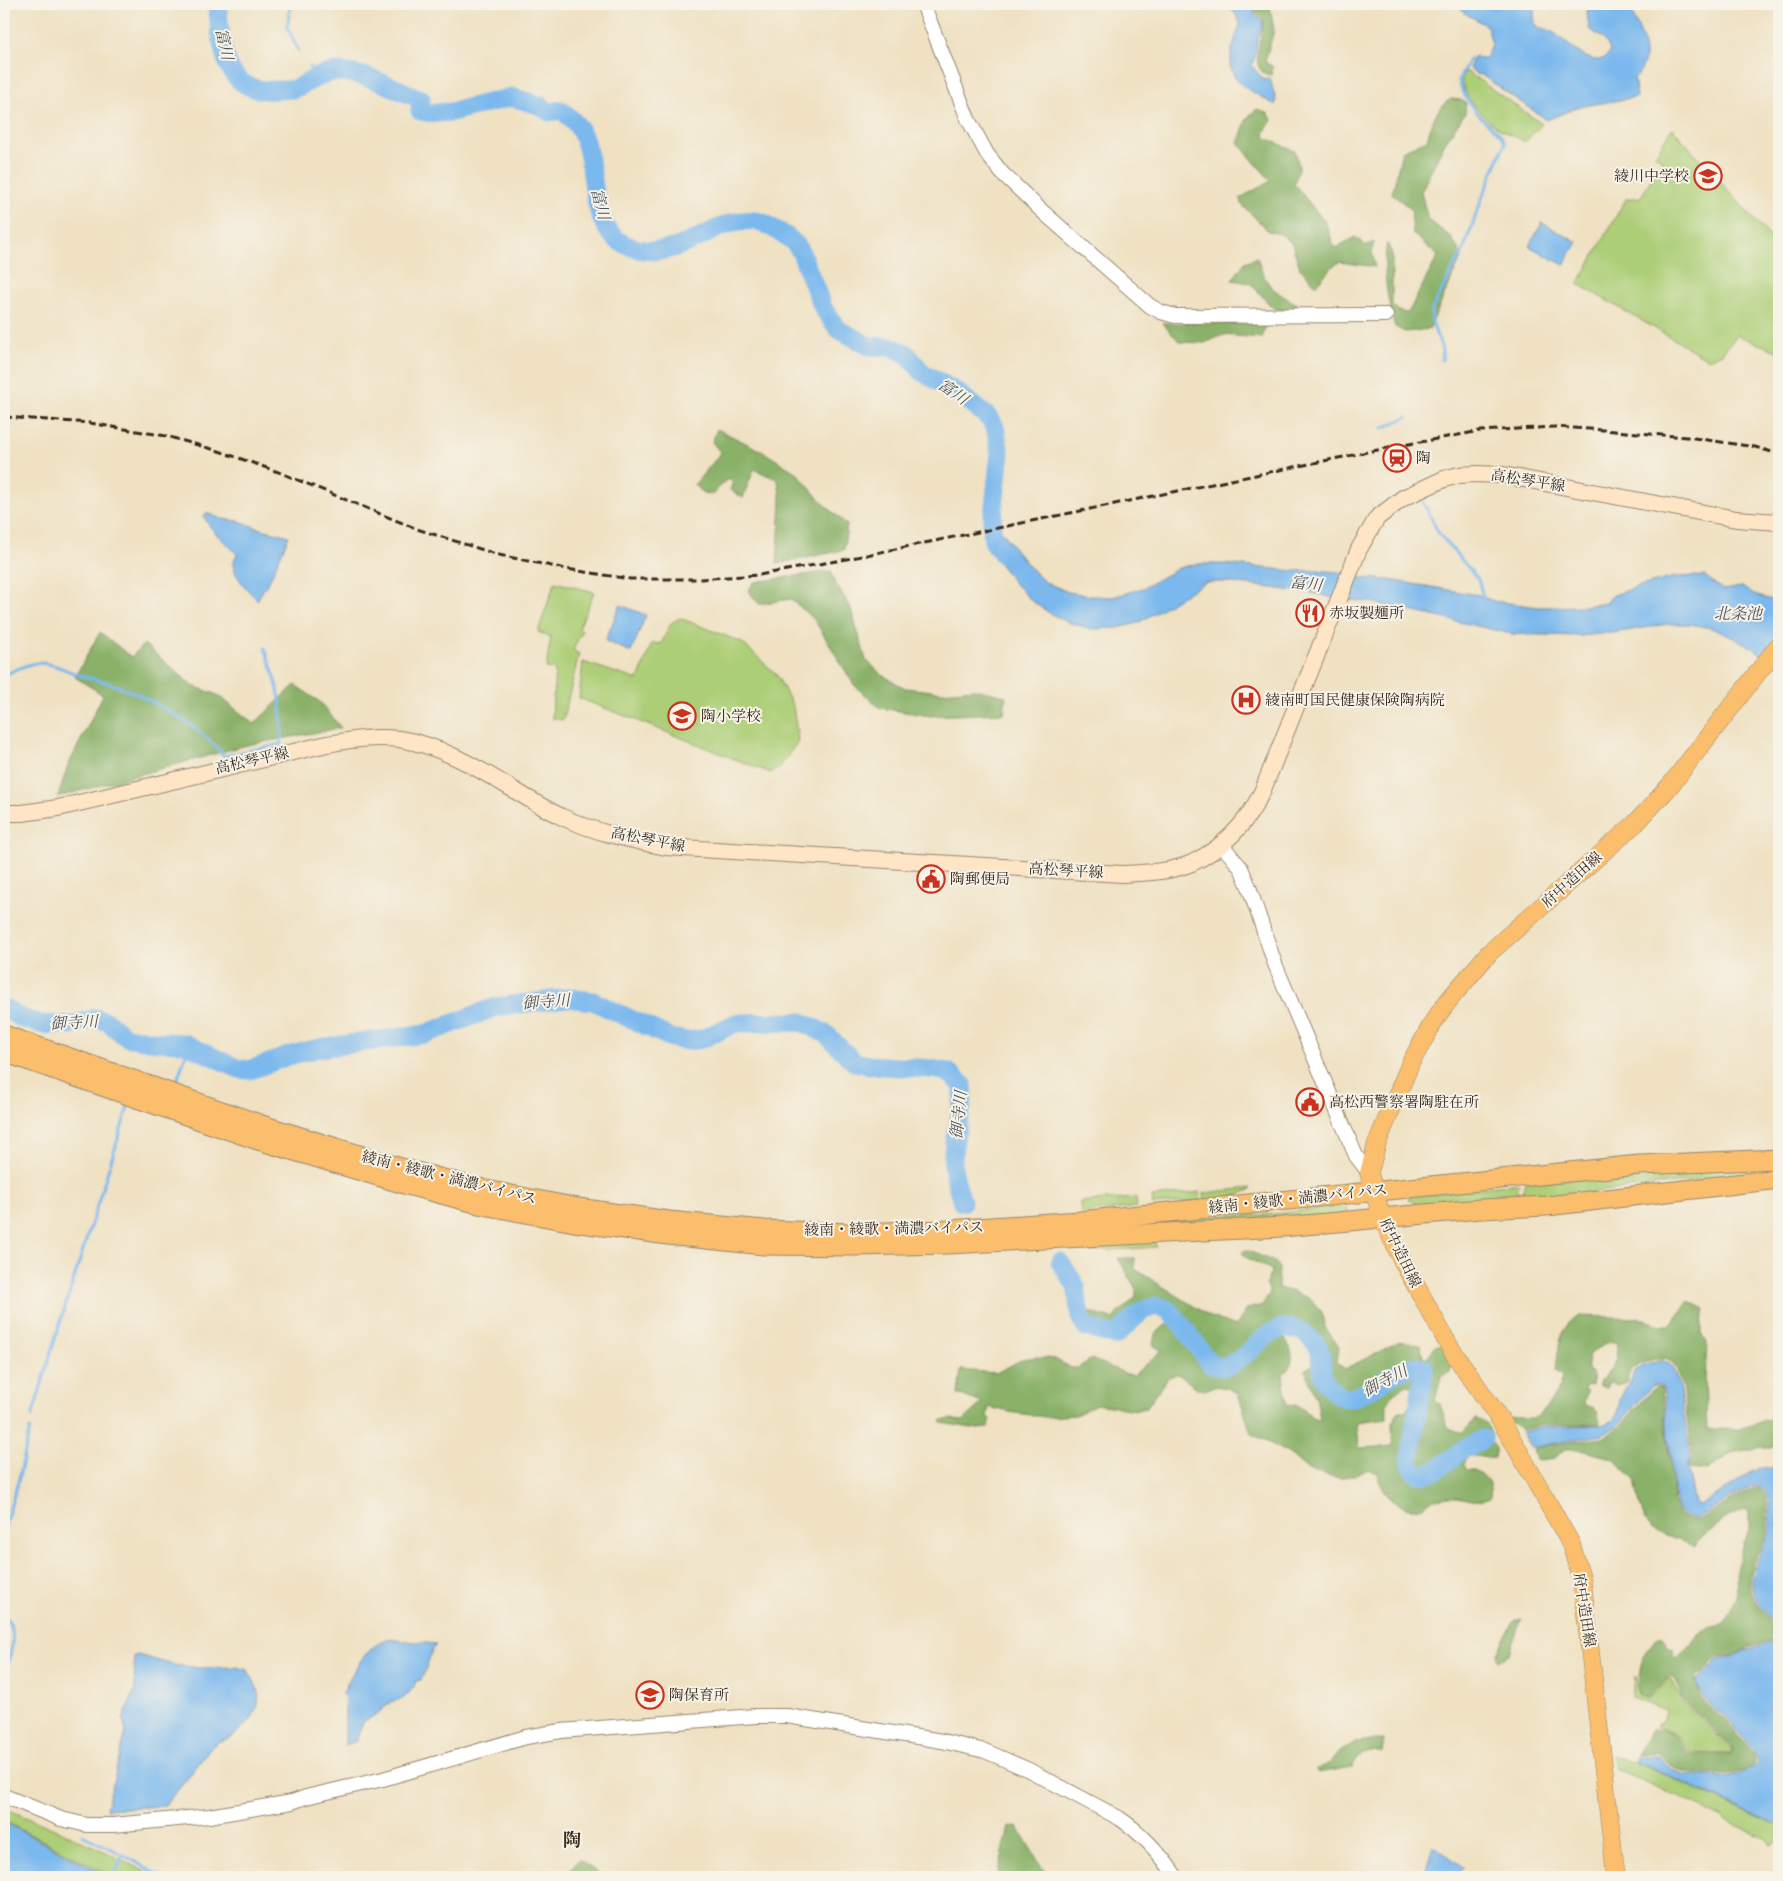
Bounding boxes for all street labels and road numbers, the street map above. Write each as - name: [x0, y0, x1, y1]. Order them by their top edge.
- street label: 高松琴平線: [1489, 466, 1567, 496]
- street label: 高松琴平線: [213, 743, 291, 779]
- street label: 高松琴平線: [609, 824, 687, 856]
- street label: 府中造田線: [1538, 848, 1606, 912]
- street label: 高松琴平線: [1028, 860, 1104, 882]
- street label: 綾南・綾歌・満濃バイパス: [360, 1147, 538, 1209]
- street label: 綾南・綾歌・満濃バイパス: [1208, 1180, 1388, 1218]
- street label: 府中造田線: [1375, 1215, 1425, 1291]
- street label: 綾南・綾歌・満濃バイパス: [804, 1218, 984, 1240]
- street label: 府中造田線: [1569, 1571, 1599, 1649]

